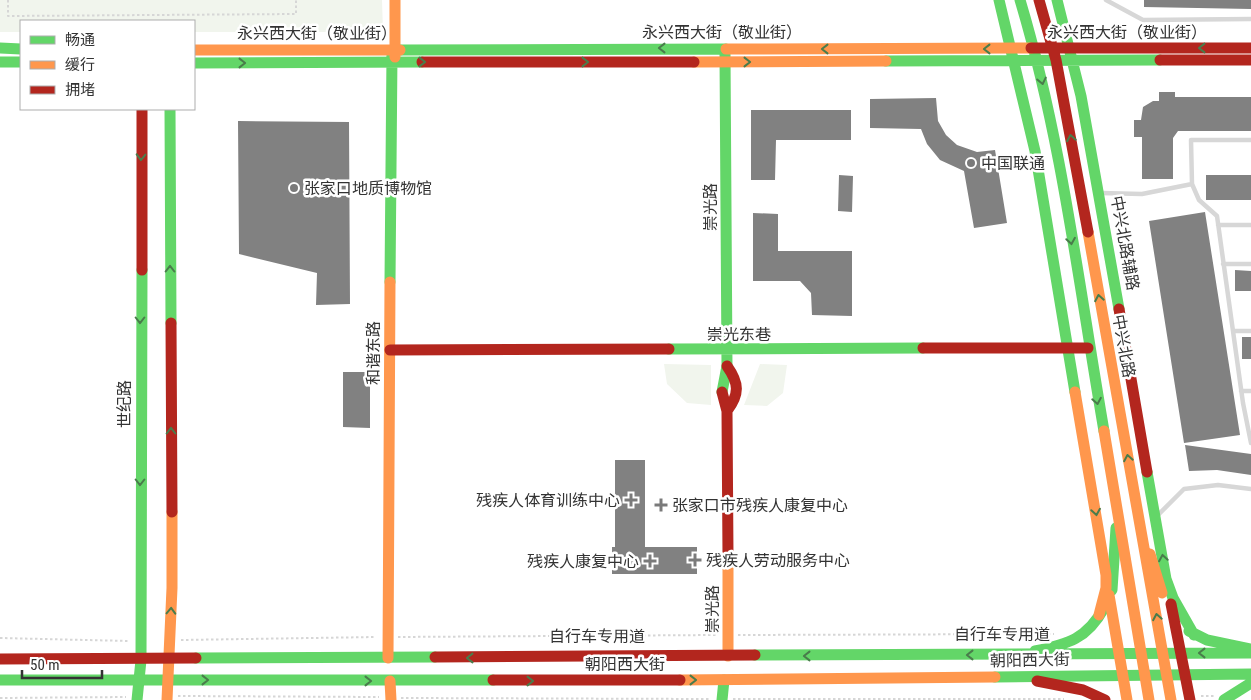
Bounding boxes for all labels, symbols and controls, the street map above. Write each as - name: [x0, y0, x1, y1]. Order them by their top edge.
- legend: [20, 20, 195, 110]
- street label: 永兴西大街（敬业街）: [642, 23, 802, 42]
- street label: 永兴西大街（敬业街）: [1047, 23, 1207, 42]
- street label: 永兴西大街（敬业街）: [237, 24, 397, 43]
- text: 畅通: [65, 31, 95, 49]
- one-way arrow: [658, 43, 666, 53]
- one-way arrow: [1198, 43, 1206, 53]
- one-way arrow: [821, 44, 828, 54]
- one-way arrow: [983, 44, 991, 54]
- text: 缓行: [65, 56, 95, 74]
- one-way arrow: [419, 57, 427, 67]
- one-way arrow: [582, 57, 589, 67]
- one-way arrow: [744, 57, 752, 67]
- one-way arrow: [239, 58, 247, 68]
- one-way arrow: [1036, 76, 1047, 85]
- text: 拥堵: [65, 81, 95, 99]
- one-way arrow: [1066, 133, 1076, 142]
- one-way arrow: [136, 154, 146, 162]
- place label: 中国联通: [981, 154, 1045, 173]
- marker: 中国联通: [965, 157, 977, 169]
- place label: 张家口地质博物馆: [304, 179, 432, 198]
- marker: 张家口地质博物馆: [288, 182, 300, 194]
- street label: 崇光路: [701, 183, 720, 231]
- street label: 中兴北路辅路: [1107, 194, 1143, 292]
- one-way arrow: [1065, 236, 1075, 245]
- one-way arrow: [165, 264, 175, 272]
- one-way arrow: [1094, 293, 1104, 302]
- street label: 中兴北路: [1109, 313, 1139, 379]
- one-way arrow: [135, 316, 145, 324]
- street label: 和谐东路: [364, 321, 383, 385]
- street label: 崇光东巷: [707, 325, 771, 344]
- street label: 世纪路: [115, 380, 134, 428]
- one-way arrow: [1092, 397, 1102, 405]
- one-way arrow: [166, 427, 176, 434]
- one-way arrow: [1123, 453, 1133, 462]
- one-way arrow: [135, 479, 145, 487]
- place label: 残疾人体育训练中心: [476, 491, 620, 510]
- marker: 残疾人体育训练中心: [624, 493, 638, 507]
- place label: 张家口市残疾人康复中心: [672, 496, 848, 515]
- marker: 张家口市残疾人康复中心: [654, 498, 668, 512]
- one-way arrow: [1090, 508, 1101, 516]
- place label: 残疾人劳动服务中心: [706, 551, 850, 570]
- place label: 残疾人康复中心: [527, 552, 639, 571]
- marker: 残疾人劳动服务中心: [688, 553, 702, 567]
- marker: 残疾人康复中心: [643, 554, 657, 568]
- one-way arrow: [1158, 554, 1169, 562]
- street label: 崇光路: [703, 585, 722, 633]
- one-way arrow: [166, 607, 176, 614]
- one-way arrow: [1152, 613, 1163, 622]
- street label: 自行车专用道: [954, 625, 1050, 644]
- street label: 自行车专用道: [549, 627, 645, 646]
- scale bar: [22, 648, 102, 680]
- one-way arrow: [1198, 648, 1206, 658]
- one-way arrow: [966, 650, 974, 660]
- street label: 朝阳西大街: [990, 650, 1070, 670]
- one-way arrow: [803, 651, 811, 661]
- one-way arrow: [466, 653, 474, 663]
- street label: 朝阳西大街: [585, 655, 665, 674]
- text: 50 m: [30, 656, 60, 674]
- one-way arrow: [202, 675, 209, 685]
- one-way arrow: [526, 675, 534, 686]
- one-way arrow: [689, 675, 697, 685]
- one-way arrow: [364, 676, 372, 686]

